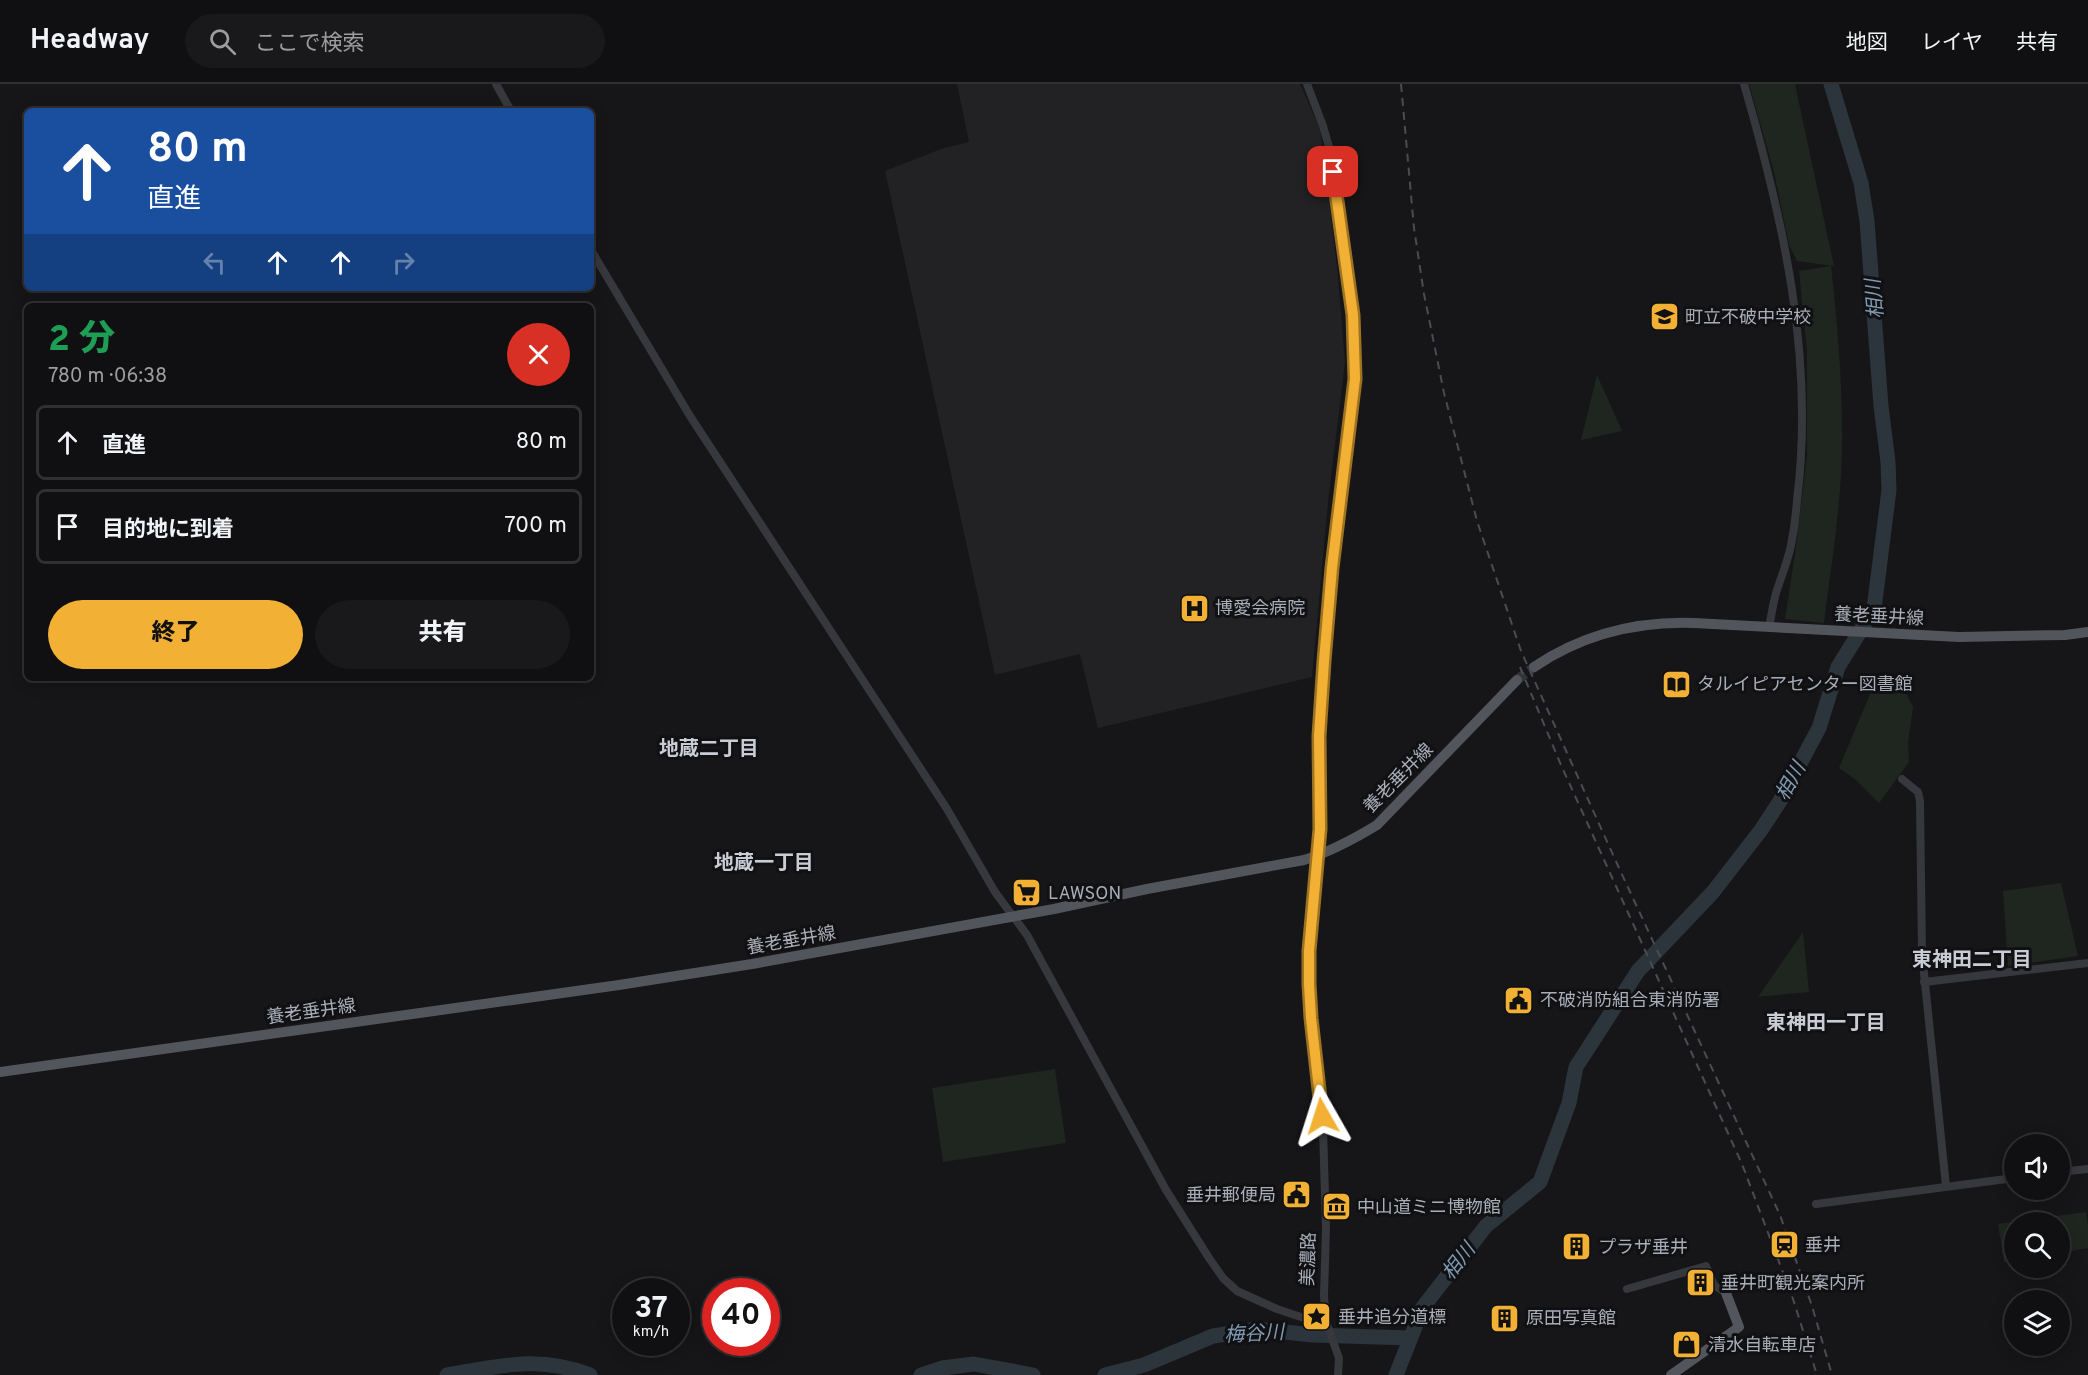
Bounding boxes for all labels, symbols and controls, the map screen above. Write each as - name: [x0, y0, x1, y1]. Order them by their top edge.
- search box: [185, 14, 605, 68]
- text: Headway: [30, 23, 149, 59]
- icon: search: [206, 25, 239, 58]
- text: 地図: [1846, 30, 1888, 57]
- text: レイヤ: [1921, 30, 1983, 57]
- text: 共有: [2016, 30, 2058, 57]
- text: ここで検索: [254, 31, 365, 58]
- text: 80 m: [147, 124, 248, 177]
- icon: ahead: [48, 132, 126, 210]
- pin: [1307, 146, 1358, 197]
- icon: arrive: [1316, 155, 1349, 188]
- text: 直進: [147, 183, 201, 217]
- icon: left: [198, 246, 231, 279]
- icon: ahead: [261, 246, 294, 279]
- icon: ahead: [324, 246, 357, 279]
- icon: right: [387, 246, 420, 279]
- water label: 相川: [1861, 276, 1891, 320]
- school or university icon: 町立不破中学校: [1648, 301, 1680, 333]
- place label: 町立不破中学校: [1685, 307, 1811, 330]
- text: 2 分: [48, 318, 115, 364]
- button: close: [507, 323, 570, 386]
- text: 780 m · 06:38: [48, 364, 167, 390]
- icon: ahead: [51, 426, 84, 459]
- text: 80 m: [516, 429, 567, 456]
- text: 直進: [102, 433, 146, 460]
- icon: arrive: [51, 510, 84, 543]
- text: 700 m: [504, 513, 567, 540]
- text: 目的地に到着: [102, 517, 234, 544]
- hospital icon: 博愛会病院: [1178, 592, 1210, 624]
- place label: 博愛会病院: [1215, 598, 1305, 621]
- button: 終了: [48, 600, 303, 669]
- button: 共有: [315, 600, 570, 669]
- street label: 養老垂井線: [1833, 604, 1924, 631]
- library icon: タルイピアセンター図書館: [1660, 668, 1692, 700]
- place label: タルイピアセンター図書館: [1697, 674, 1913, 697]
- district label: 地蔵二丁目: [659, 737, 759, 763]
- street label: 養老垂井線: [1359, 739, 1439, 819]
- water label: 相川: [1771, 756, 1814, 806]
- district label: 地蔵一丁目: [714, 851, 814, 877]
- supermarket icon: LAWSON: [1011, 877, 1043, 909]
- place label: LAWSON: [1048, 883, 1121, 906]
- street label: 養老垂井線: [745, 922, 838, 961]
- district label: 東神田二丁目: [1912, 948, 2032, 974]
- public building icon: 不破消防組合東消防署: [1503, 984, 1535, 1016]
- place label: 不破消防組合東消防署: [1540, 990, 1720, 1013]
- street label: 養老垂井線: [265, 995, 357, 1030]
- district label: 東神田一丁目: [1766, 1011, 1886, 1037]
- position arrow: [1290, 1084, 1354, 1148]
- map controls: [2004, 1134, 2070, 1356]
- button: sound: [2004, 1134, 2070, 1200]
- public building icon: 垂井郵便局: [1281, 1179, 1313, 1211]
- place label: 垂井郵便局: [1186, 1185, 1276, 1208]
- museum icon: 中山道ミニ博物館: [1320, 1191, 1352, 1223]
- place label: 中山道ミニ博物館: [1357, 1197, 1501, 1220]
- button: search: [2004, 1212, 2070, 1278]
- station icon: 垂井: [1768, 1229, 1800, 1261]
- building icon: プラザ垂井: [1561, 1231, 1593, 1263]
- street label: 美濃路: [1297, 1232, 1322, 1286]
- place label: 垂井: [1805, 1235, 1841, 1258]
- water label: 相川: [1437, 1237, 1483, 1286]
- place label: プラザ垂井: [1598, 1237, 1688, 1260]
- building icon: 垂井町観光案内所: [1684, 1267, 1716, 1299]
- place label: 垂井町観光案内所: [1721, 1273, 1865, 1296]
- speed limit sign: 40: [702, 1278, 780, 1356]
- button: layers: [2004, 1290, 2070, 1356]
- text: 37: [634, 1291, 668, 1328]
- place icon: 垂井追分道標: [1301, 1301, 1333, 1333]
- building icon: 原田写真館: [1489, 1302, 1521, 1334]
- place label: 垂井追分道標: [1338, 1307, 1446, 1330]
- place label: 原田写真館: [1526, 1308, 1616, 1331]
- water label: 梅谷川: [1223, 1320, 1287, 1350]
- text: km/h: [633, 1323, 669, 1342]
- shop icon: 清水自転車店: [1671, 1329, 1703, 1361]
- place label: 清水自転車店: [1708, 1335, 1816, 1358]

